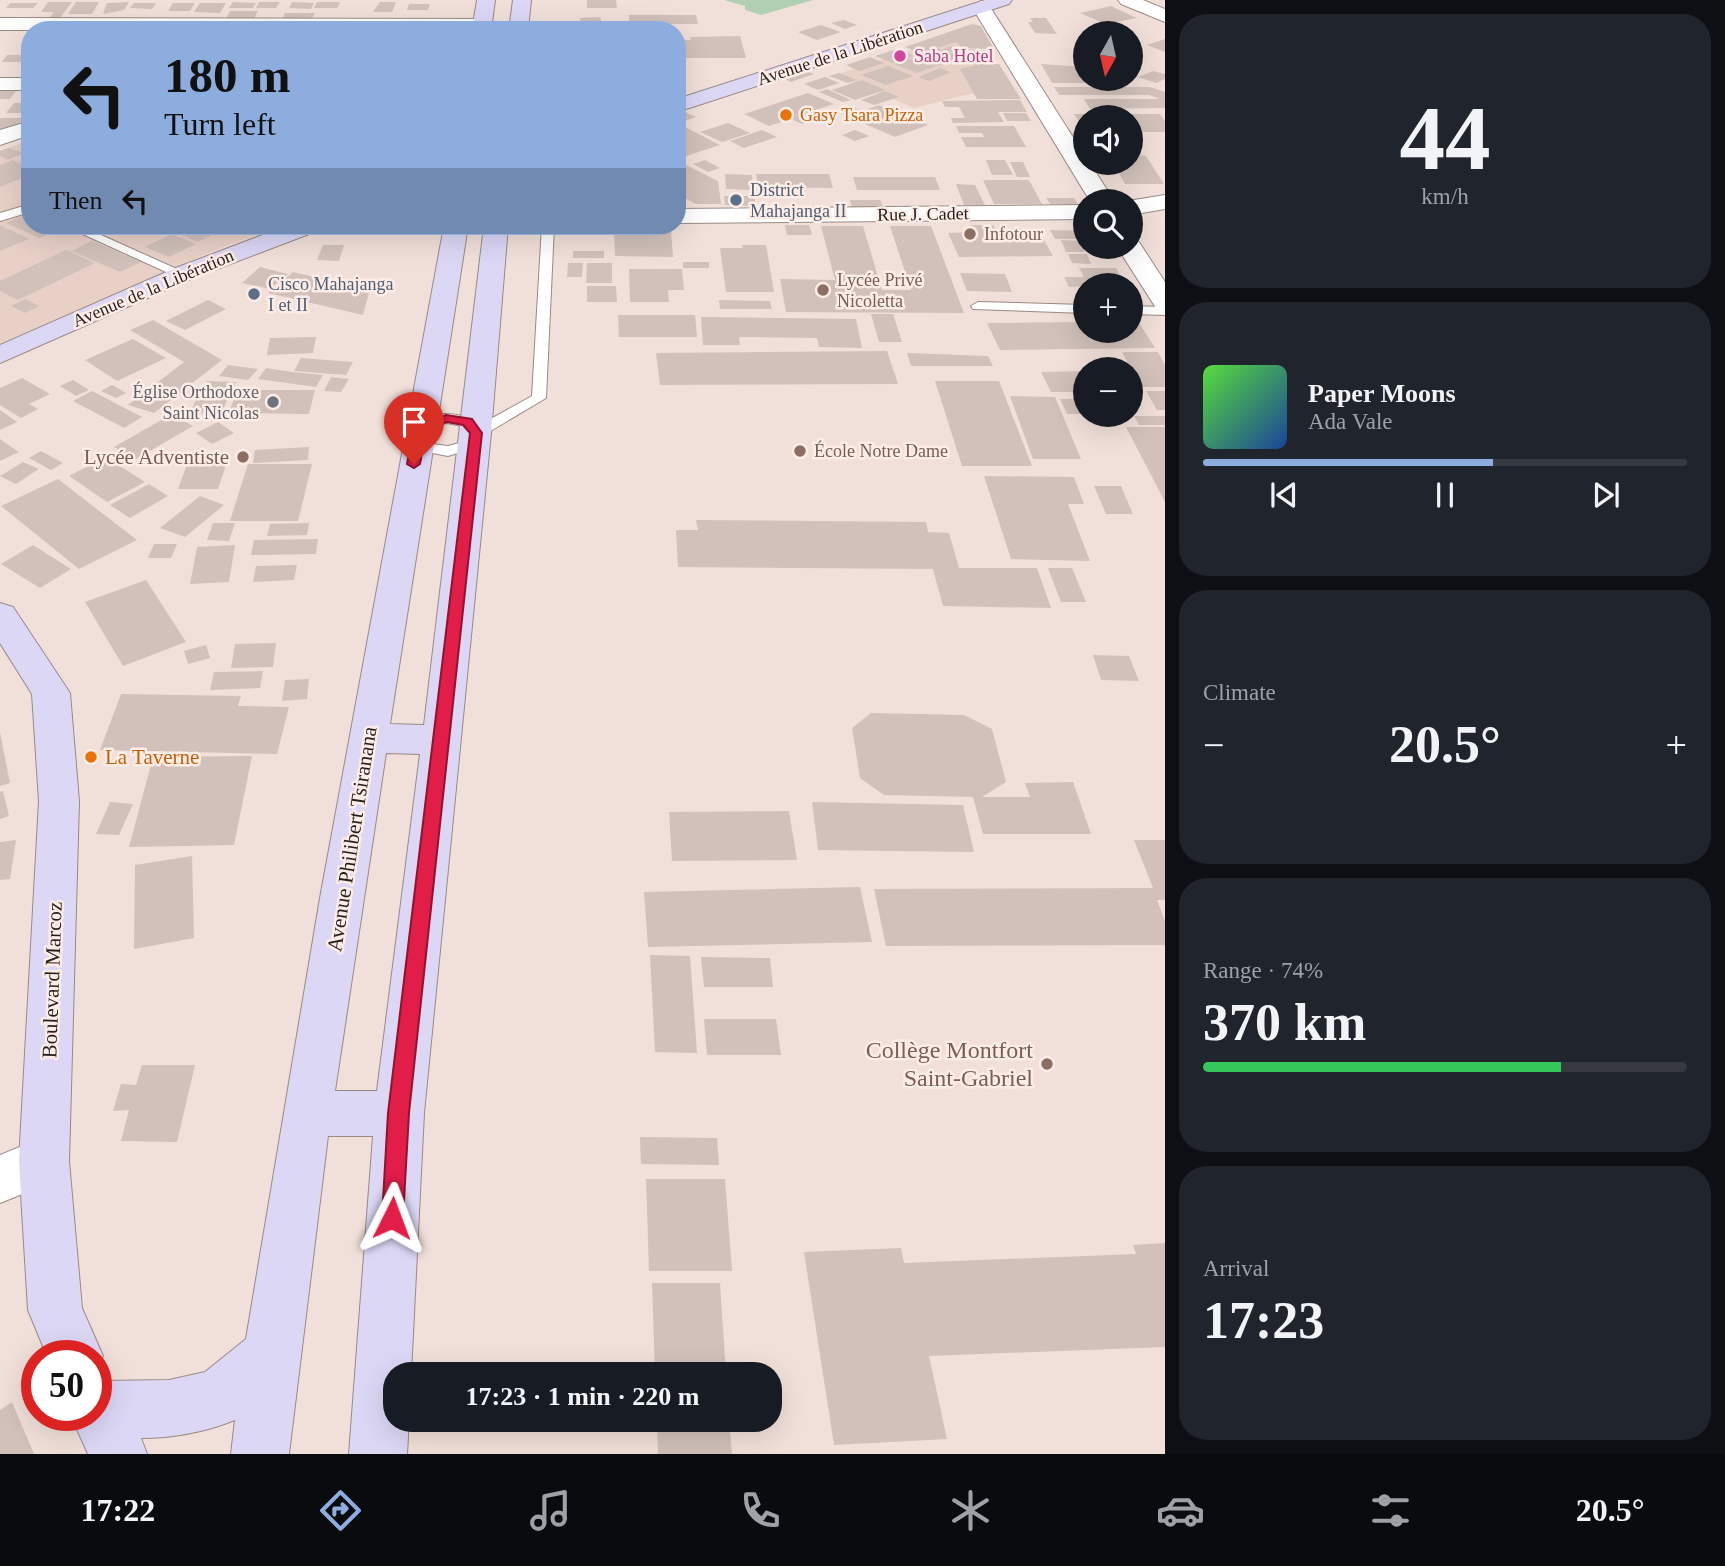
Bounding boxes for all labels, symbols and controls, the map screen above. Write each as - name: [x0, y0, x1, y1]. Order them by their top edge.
- street label: Avenue de la Libération: [755, 17, 925, 89]
- north arrow: [1073, 21, 1143, 91]
- map controls: [1073, 21, 1143, 427]
- place label: Saba Hotel: [914, 46, 993, 66]
- text: 180 m: [164, 48, 291, 103]
- marker: Saba Hotel: [892, 48, 908, 64]
- icon: left: [49, 49, 140, 140]
- text: 44: [1400, 88, 1491, 189]
- place label: Gasy Tsara Pizza: [800, 105, 923, 125]
- button: sound: [1073, 105, 1143, 175]
- text: Turn left: [164, 106, 276, 142]
- marker: Gasy Tsara Pizza: [778, 107, 794, 123]
- place label: District Mahajanga II: [750, 180, 846, 221]
- icon: left: [116, 182, 154, 220]
- text: km/h: [1421, 184, 1469, 209]
- text: Then: [49, 186, 102, 215]
- button: search: [1073, 189, 1143, 259]
- marker: District Mahajanga II: [728, 192, 744, 208]
- street label: Rue J. Cadet: [877, 203, 969, 225]
- place label: Infotour: [984, 224, 1043, 244]
- marker: Infotour: [962, 226, 978, 242]
- street label: Avenue de la Libération: [69, 245, 237, 331]
- place label: Lycée Privé Nicoletta: [837, 270, 922, 311]
- button: +: [1073, 273, 1143, 343]
- place label: Cisco Mahajanga I et II: [268, 274, 393, 315]
- marker: Lycée Privé Nicoletta: [815, 282, 831, 298]
- marker: Cisco Mahajanga I et II: [246, 286, 262, 302]
- button: −: [1073, 357, 1143, 427]
- text: Paper Moons: [1308, 379, 1456, 408]
- place label: Église Orthodoxe Saint Nicolas: [133, 381, 259, 423]
- pin: [384, 392, 444, 464]
- marker: Église Orthodoxe Saint Nicolas: [265, 394, 281, 410]
- icon: arrive: [395, 403, 433, 441]
- text: Ada Vale: [1308, 409, 1393, 434]
- place label: École Notre Dame: [814, 440, 948, 461]
- marker: École Notre Dame: [792, 443, 808, 459]
- place label: Lycée Adventiste: [84, 445, 229, 469]
- marker: Lycée Adventiste: [235, 449, 251, 465]
- icon: previous: [1265, 476, 1303, 514]
- icon: pause: [1426, 476, 1464, 514]
- icon: next: [1587, 476, 1625, 514]
- text: Climate: [1203, 680, 1276, 705]
- text: 20.5°: [1389, 716, 1501, 773]
- street label: Avenue Philibert Tsiranana: [322, 724, 382, 953]
- text: −: [1203, 724, 1224, 766]
- text: +: [1666, 724, 1687, 766]
- place label: La Taverne: [105, 745, 199, 769]
- marker: La Taverne: [83, 749, 99, 765]
- street label: Boulevard Marcoz: [37, 901, 67, 1059]
- text: Range · 74%: [1203, 958, 1323, 983]
- text: 370 km: [1203, 994, 1366, 1051]
- place label: Collège Montfort Saint-Gabriel: [866, 1037, 1033, 1091]
- marker: Collège Montfort Saint-Gabriel: [1039, 1056, 1055, 1072]
- position arrow: [355, 1181, 429, 1255]
- text: Arrival: [1203, 1256, 1269, 1281]
- text: 17:23: [1203, 1292, 1324, 1349]
- speed limit sign: 50: [21, 1340, 112, 1431]
- text: 17:23 · 1 min · 220 m: [466, 1382, 700, 1411]
- icon: directions: [316, 1486, 365, 1535]
- icon: music: [526, 1486, 575, 1535]
- icon: phone: [736, 1486, 785, 1535]
- icon: climate: [946, 1486, 995, 1535]
- icon: car: [1156, 1486, 1205, 1535]
- icon: filters: [1366, 1486, 1415, 1535]
- text: 17:22: [80, 1492, 155, 1528]
- text: 20.5°: [1576, 1492, 1644, 1528]

